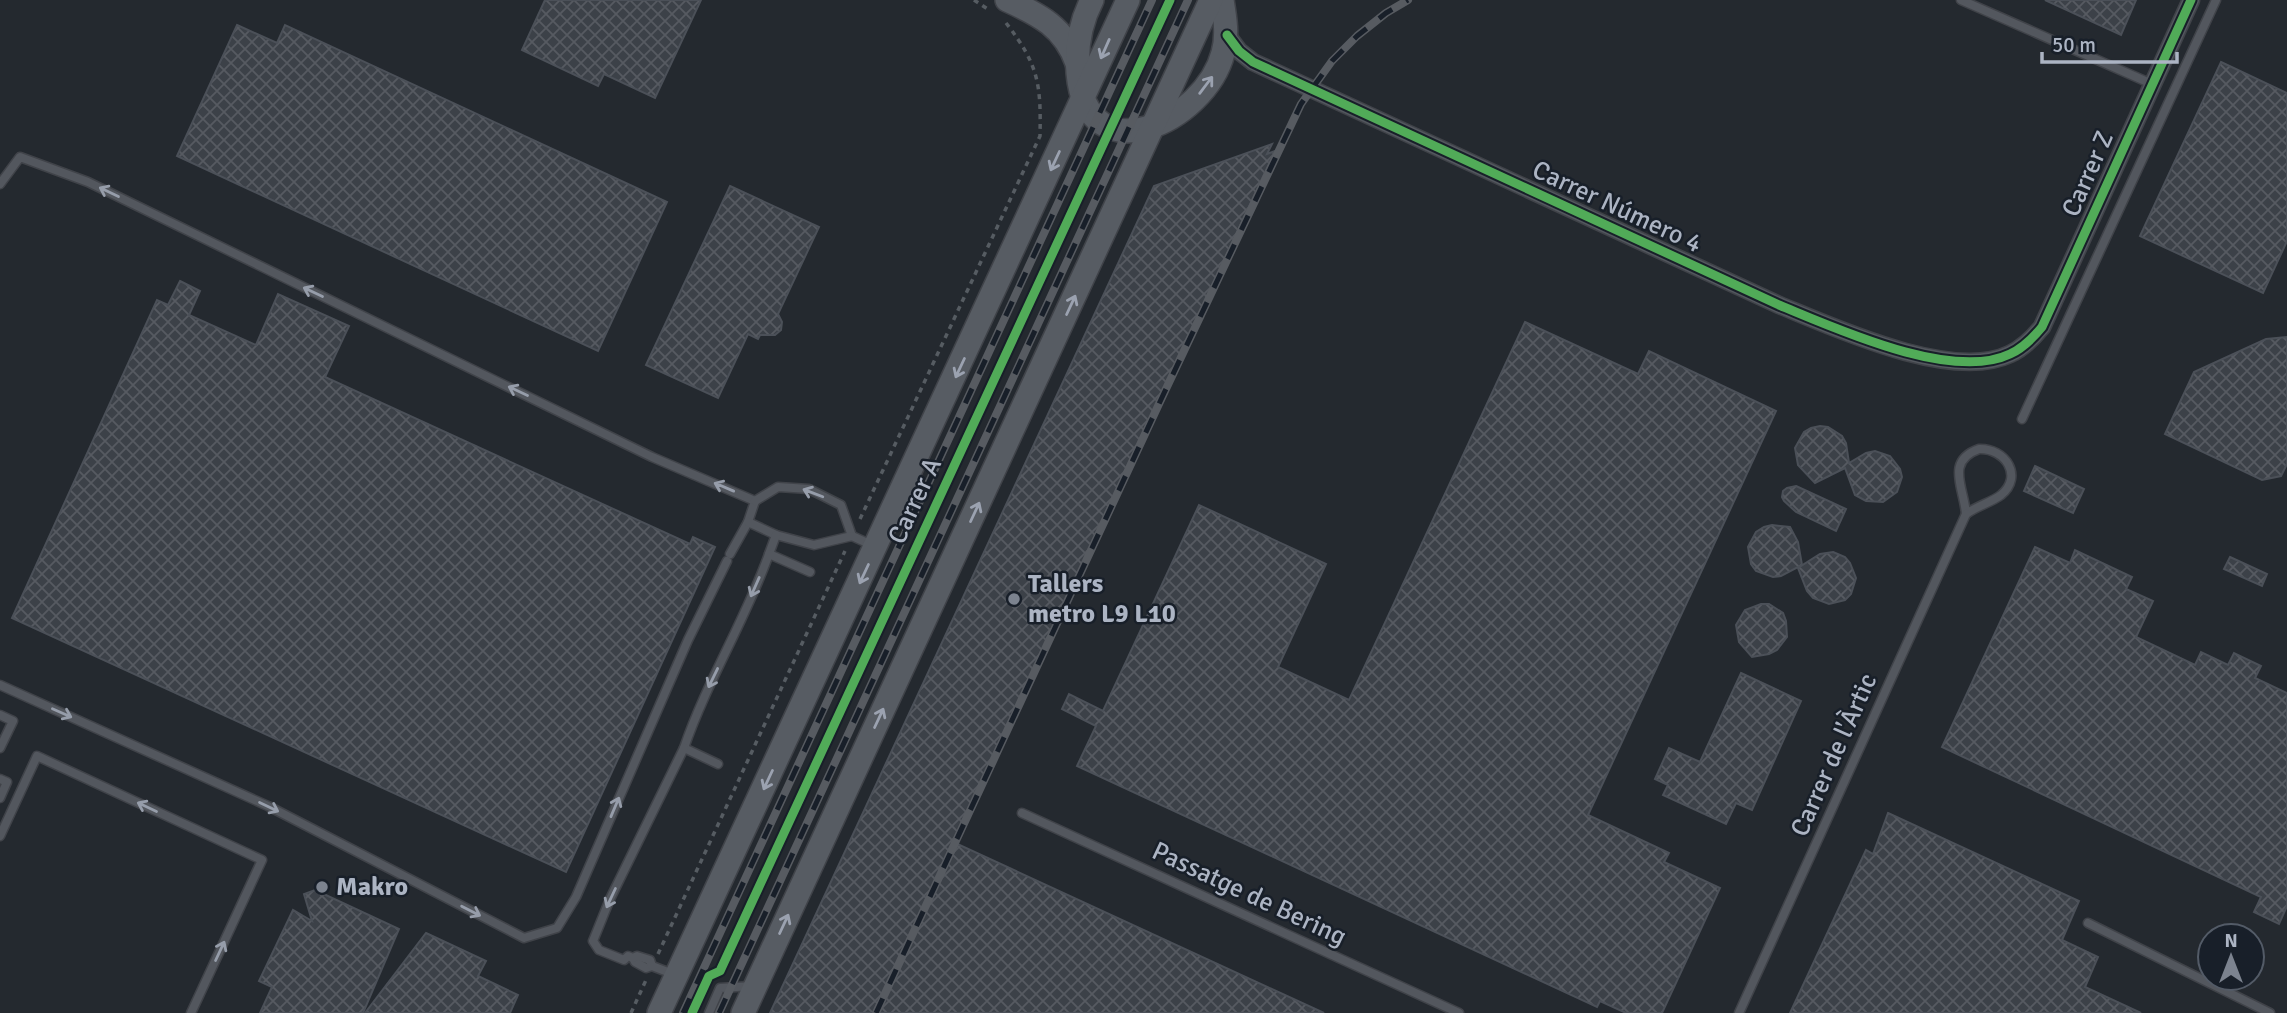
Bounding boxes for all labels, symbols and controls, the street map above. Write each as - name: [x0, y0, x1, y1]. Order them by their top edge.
- scale bar: [2042, 21, 2177, 65]
- text: 50 m: [2052, 32, 2096, 58]
- one-way arrow: [1098, 38, 1111, 59]
- one-way arrow: [1199, 76, 1213, 95]
- street label: Carrer Z: [2055, 126, 2121, 222]
- one-way arrow: [1048, 150, 1061, 171]
- street label: Carrer Número 4: [1527, 154, 1707, 260]
- one-way arrow: [99, 184, 120, 198]
- one-way arrow: [303, 285, 324, 298]
- one-way arrow: [1065, 295, 1078, 316]
- one-way arrow: [952, 357, 966, 378]
- one-way arrow: [508, 384, 529, 397]
- street label: Carrer A: [881, 453, 949, 549]
- one-way arrow: [714, 480, 735, 493]
- one-way arrow: [803, 486, 825, 498]
- one-way arrow: [969, 502, 982, 523]
- one-way arrow: [857, 563, 870, 584]
- place label: Tallers metro L9 L10: [1028, 568, 1176, 630]
- one-way arrow: [748, 576, 761, 598]
- marker: Tallers metro L9 L10: [1006, 591, 1022, 607]
- one-way arrow: [705, 667, 718, 688]
- street label: Carrer de l'Àrtic: [1784, 669, 1884, 841]
- one-way arrow: [51, 707, 72, 720]
- one-way arrow: [873, 708, 887, 729]
- one-way arrow: [761, 769, 774, 790]
- one-way arrow: [609, 797, 622, 818]
- one-way arrow: [137, 799, 158, 813]
- one-way arrow: [258, 801, 279, 815]
- street label: Passatge de Bering: [1147, 835, 1351, 953]
- place label: Makro: [336, 871, 408, 903]
- marker: Makro: [314, 879, 330, 895]
- one-way arrow: [604, 887, 617, 908]
- one-way arrow: [461, 905, 481, 919]
- one-way arrow: [778, 914, 791, 935]
- north arrow: [2196, 922, 2266, 992]
- text: N: [2224, 929, 2238, 953]
- one-way arrow: [214, 941, 227, 962]

